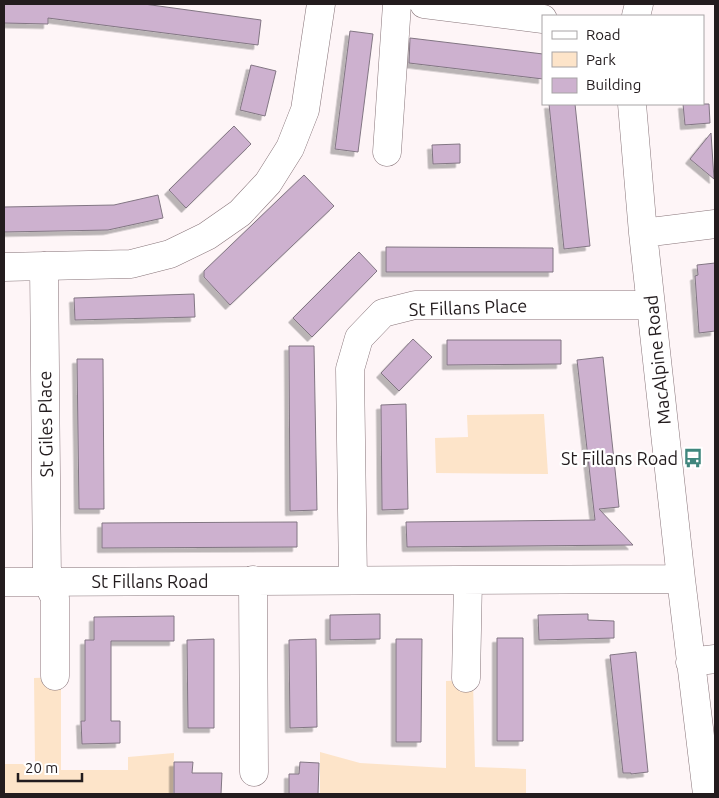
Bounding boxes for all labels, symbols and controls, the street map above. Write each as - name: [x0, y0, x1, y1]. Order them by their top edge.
- legend: [542, 15, 704, 105]
- text: Road: [586, 26, 621, 43]
- text: Park: [586, 51, 616, 68]
- text: Building: [586, 76, 641, 93]
- street label: MacAlpine Road: [640, 294, 674, 426]
- street label: St Fillans Place: [408, 295, 528, 319]
- street label: St Giles Place: [34, 371, 56, 477]
- bus stop icon: St Fillans Road: [682, 447, 704, 469]
- place label: St Fillans Road: [561, 448, 678, 468]
- street label: St Fillans Road: [92, 571, 208, 591]
- scale bar: [18, 750, 81, 782]
- text: 20 m: [25, 759, 58, 776]

